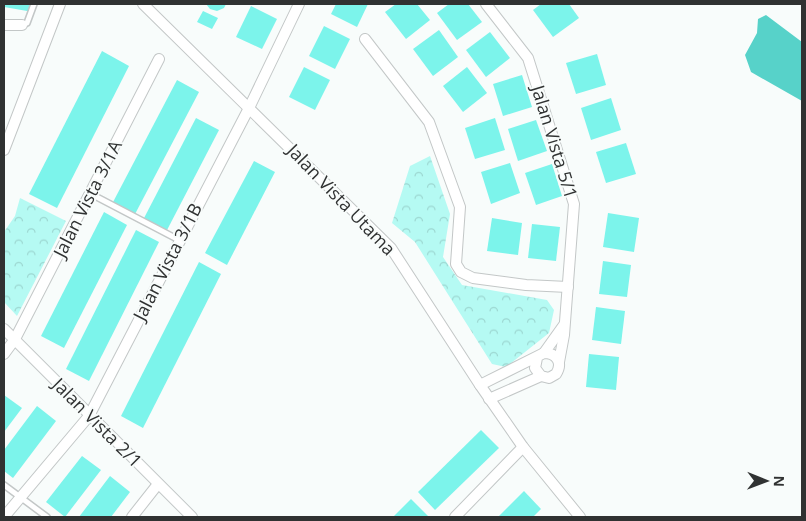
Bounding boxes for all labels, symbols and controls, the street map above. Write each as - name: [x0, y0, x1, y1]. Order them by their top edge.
- street label: Jalan Vista 5/1: [526, 80, 584, 201]
- street label: Jalan Vista 3/1A: [46, 135, 127, 263]
- street label: Jalan Vista Utama: [281, 137, 401, 260]
- street label: Jalan Vista 3/1B: [126, 199, 207, 326]
- street label: Jalan Vista 2/1: [46, 371, 148, 472]
- north arrow: [741, 456, 791, 506]
- text: N: [770, 475, 789, 487]

